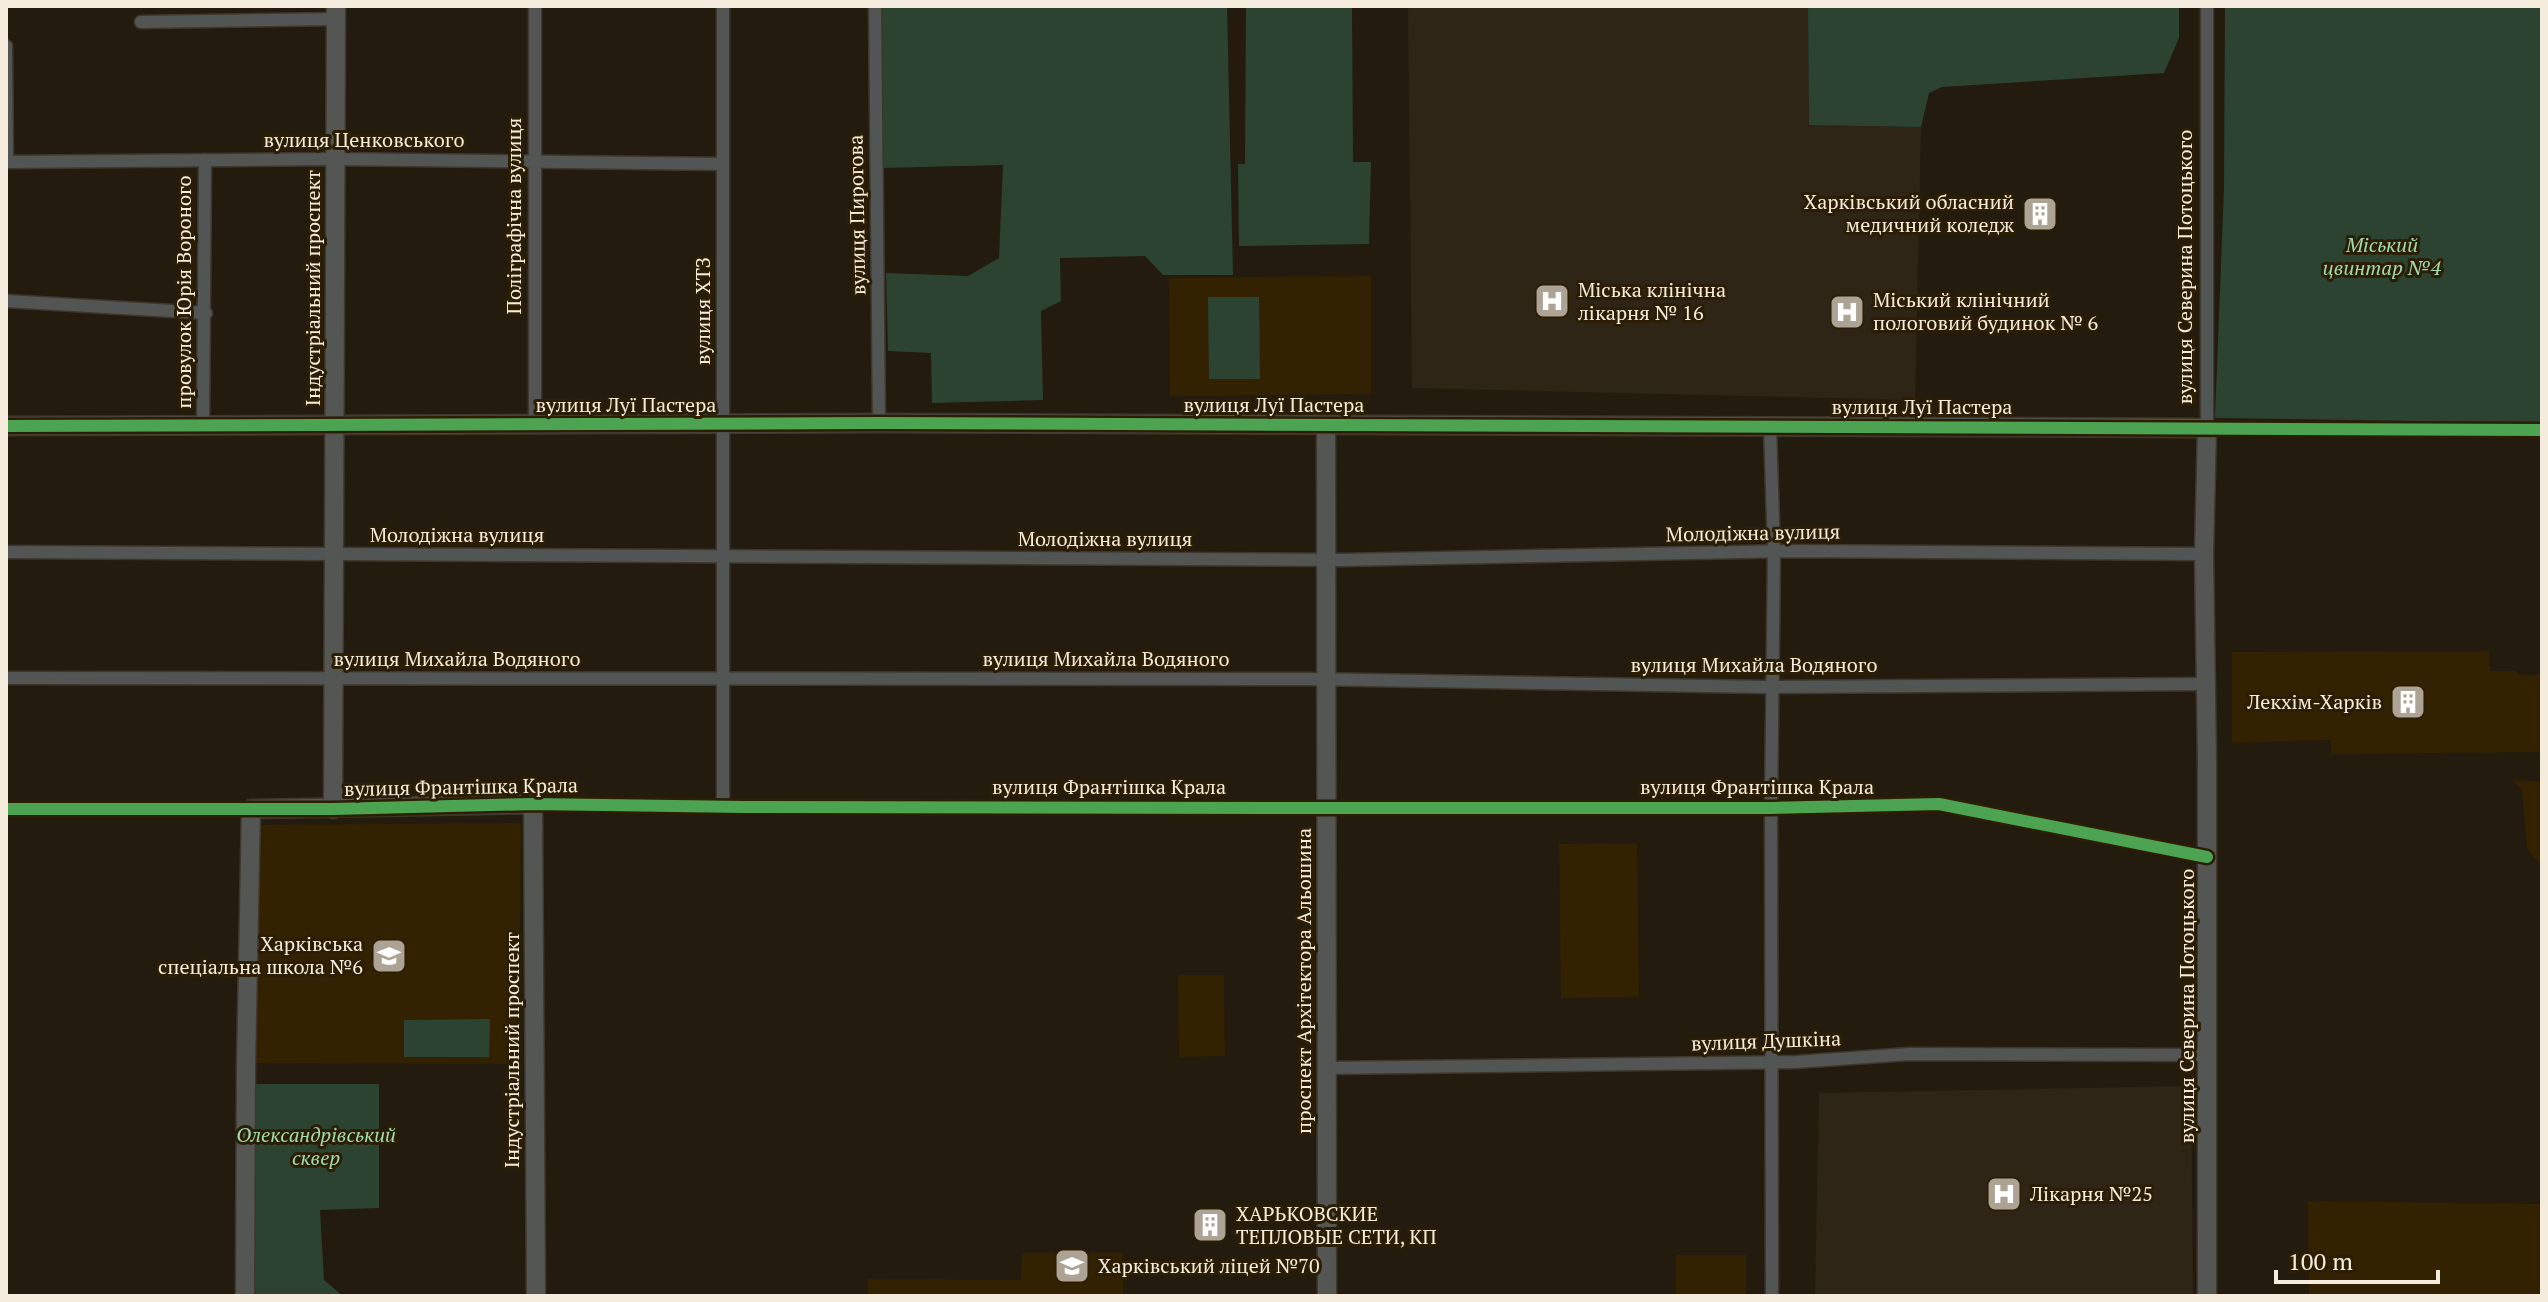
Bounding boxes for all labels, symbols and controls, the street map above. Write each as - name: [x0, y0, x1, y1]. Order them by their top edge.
- street label: Поліграфічна вулиця: [500, 118, 527, 314]
- street label: вулиця Ценковського: [264, 126, 464, 153]
- street label: вулиця Северина Потоцького: [2171, 130, 2198, 404]
- street label: вулиця Пирогова: [842, 135, 871, 295]
- street label: Індустріальний проспект: [299, 170, 326, 406]
- street label: провулок Юрія Вороного: [170, 175, 197, 409]
- place label: Харківський обласний медичний коледж: [1804, 188, 2015, 238]
- building icon: Харківський обласний медичний коледж: [2021, 195, 2059, 233]
- park label: Міський цвинтар №4: [2323, 231, 2442, 281]
- street label: вулиця ХТЗ: [689, 257, 716, 365]
- place label: Міська клінічна лікарня № 16: [1578, 276, 1726, 326]
- hospital icon: Міська клінічна лікарня № 16: [1533, 282, 1571, 320]
- place label: Міський клінічний пологовий будинок № 6: [1873, 286, 2099, 336]
- hospital icon: Міський клінічний пологовий будинок № 6: [1828, 293, 1866, 331]
- street label: вулиця Луї Пастера: [536, 391, 716, 418]
- street label: вулиця Луї Пастера: [1184, 391, 1364, 418]
- street label: вулиця Луї Пастера: [1832, 393, 2012, 420]
- street label: Молодіжна вулиця: [1665, 517, 1841, 548]
- street label: Молодіжна вулиця: [370, 521, 544, 548]
- street label: Молодіжна вулиця: [1018, 525, 1192, 552]
- street label: вулиця Михайла Водяного: [333, 645, 581, 672]
- street label: вулиця Михайла Водяного: [982, 645, 1230, 672]
- street label: вулиця Михайла Водяного: [1630, 651, 1878, 678]
- building icon: Лекхім-Харків: [2389, 683, 2427, 721]
- place label: Лекхім-Харків: [2246, 688, 2382, 715]
- street label: вулиця Франтішка Крала: [344, 771, 578, 802]
- street label: вулиця Франтішка Крала: [992, 773, 1226, 800]
- street label: вулиця Франтішка Крала: [1640, 773, 1874, 800]
- street label: проспект Архітектора Альошина: [1290, 828, 1317, 1134]
- street label: вулиця Северина Потоцького: [2173, 869, 2200, 1143]
- place label: Харківська спеціальна школа №6: [158, 930, 363, 980]
- street label: Індустріальний проспект: [498, 932, 525, 1168]
- school or university icon: Харківська спеціальна школа №6: [370, 937, 408, 975]
- street label: вулиця Душкіна: [1690, 1024, 1841, 1057]
- park label: Олександрівський сквер: [236, 1121, 396, 1171]
- hospital icon: Лікарня №25: [1985, 1175, 2023, 1213]
- place label: Лікарня №25: [2029, 1180, 2153, 1207]
- place label: ХАРЬКОВСКИЕ ТЕПЛОВЫЕ СЕТИ, КП: [1236, 1200, 1437, 1250]
- building icon: ХАРЬКОВСКИЕ ТЕПЛОВЫЕ СЕТИ, КП: [1191, 1206, 1229, 1244]
- scale bar: [2276, 1234, 2438, 1284]
- text: 100 m: [2288, 1245, 2353, 1277]
- school or university icon: Харківський ліцей №70: [1053, 1247, 1091, 1285]
- place label: Харківський ліцей №70: [1098, 1252, 1320, 1279]

